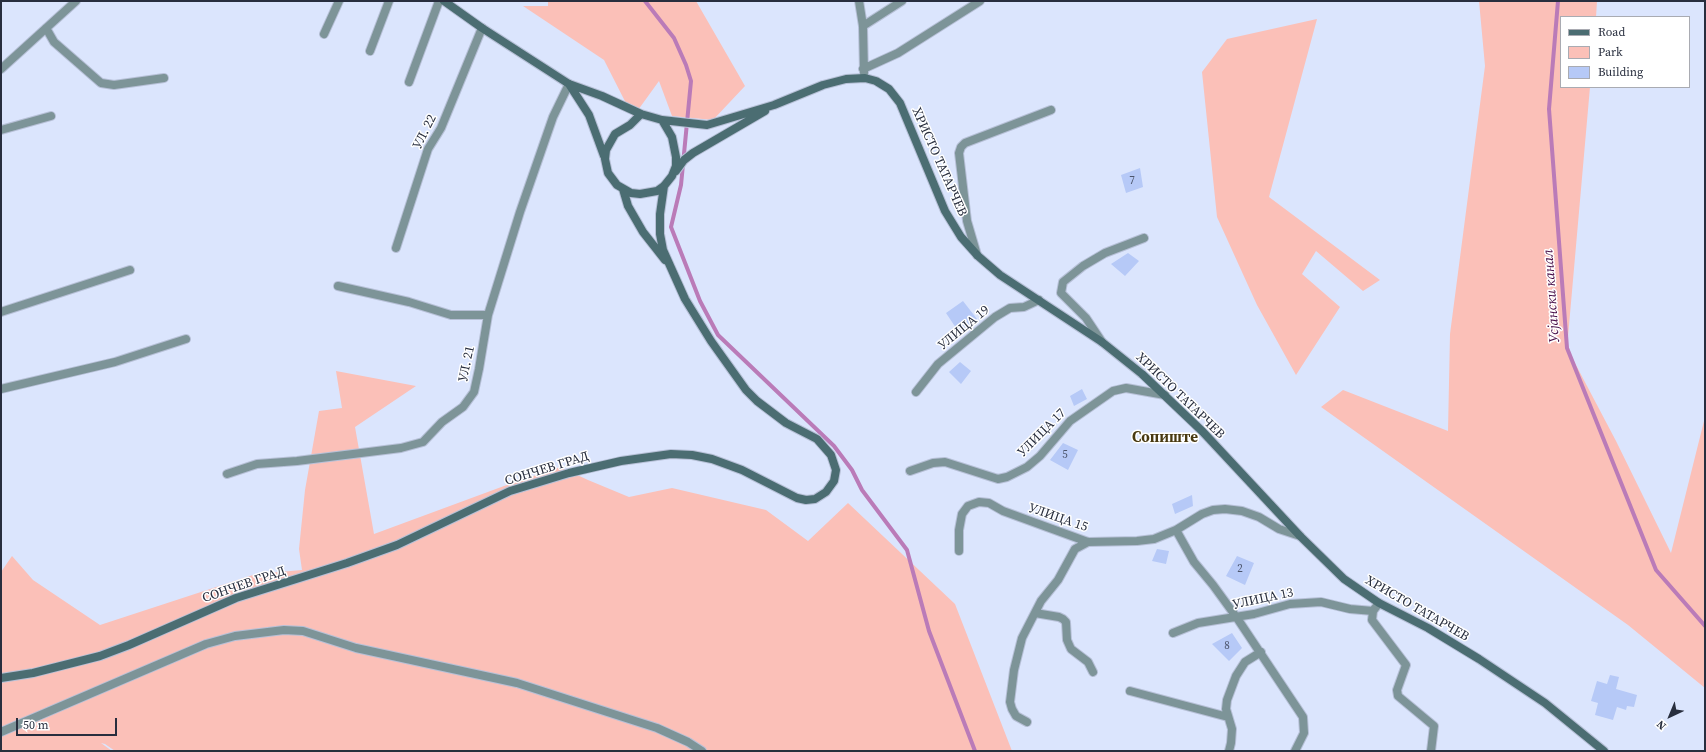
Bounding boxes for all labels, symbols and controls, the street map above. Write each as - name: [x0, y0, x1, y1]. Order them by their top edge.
- legend: [1560, 16, 1690, 88]
- text: Road: [1598, 24, 1625, 40]
- text: Park: [1598, 44, 1623, 60]
- text: Building: [1598, 64, 1643, 80]
- street label: ХРИСТО ТАТАРЧЕВ: [908, 105, 970, 219]
- street label: УЛ. 22: [410, 112, 440, 152]
- house number: 7: [1129, 174, 1135, 188]
- water label: Усјански канал: [1540, 249, 1564, 343]
- street label: УЛИЦА 19: [935, 303, 993, 353]
- street label: УЛ. 21: [456, 344, 478, 384]
- street label: ХРИСТО ТАТАРЧЕВ: [1132, 350, 1228, 442]
- street label: УЛИЦА 17: [1015, 406, 1069, 460]
- district label: Сопиште: [1132, 429, 1198, 447]
- house number: 5: [1062, 448, 1068, 462]
- street label: СОНЧЕВ ГРАД: [503, 449, 591, 489]
- street label: УЛИЦА 15: [1026, 501, 1090, 535]
- house number: 2: [1237, 562, 1243, 576]
- street label: СОНЧЕВ ГРАД: [200, 563, 288, 607]
- street label: ХРИСТО ТАТАРЧЕВ: [1362, 573, 1472, 645]
- street label: УЛИЦА 13: [1231, 585, 1295, 613]
- house number: 8: [1224, 639, 1230, 653]
- north arrow: [1650, 696, 1690, 736]
- scale bar: [18, 710, 119, 736]
- text: 50 m: [23, 717, 49, 733]
- text: N: [1653, 717, 1669, 733]

